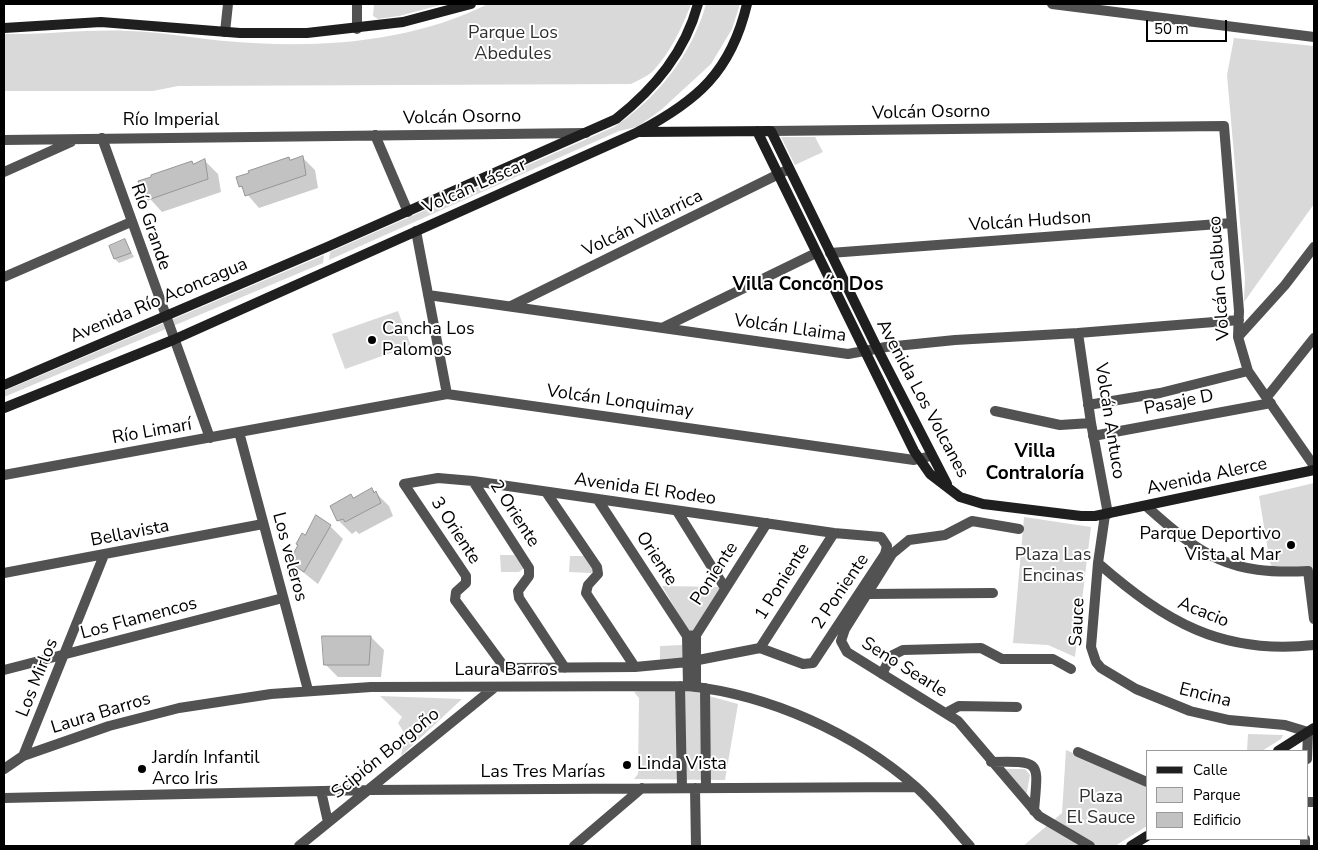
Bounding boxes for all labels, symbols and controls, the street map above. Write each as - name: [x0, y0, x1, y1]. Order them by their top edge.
- scale bar: [1148, 10, 1229, 42]
- text: 50 m: [1154, 19, 1189, 39]
- park label: Parque Los Abedules: [468, 23, 558, 66]
- street label: Volcán Osorno: [872, 101, 990, 125]
- street label: Volcán Osorno: [403, 106, 521, 130]
- street label: Río Imperial: [123, 110, 219, 132]
- street label: Volcán Láscar: [420, 154, 530, 220]
- street label: Río Grande: [125, 181, 175, 273]
- street label: Volcán Villarrica: [579, 186, 707, 262]
- street label: Volcán Hudson: [968, 207, 1092, 237]
- street label: Volcán Calbuco: [1205, 215, 1235, 341]
- street label: Avenida Río Aconcagua: [67, 254, 251, 348]
- district label: Villa Concón Dos: [733, 274, 883, 296]
- street label: Volcán Llaima: [733, 310, 847, 348]
- street label: Avenida Los Volcanes: [871, 316, 973, 482]
- place label: Cancha Los Palomos: [382, 319, 475, 362]
- marker: Cancha Los Palomos: [366, 334, 378, 346]
- street label: Volcán Antuco: [1089, 361, 1129, 481]
- street label: Volcán Lonquimay: [545, 381, 695, 423]
- street label: Pasaje D: [1142, 386, 1216, 420]
- street label: Río Limarí: [111, 414, 193, 450]
- district label: Villa Contraloría: [986, 441, 1084, 485]
- street label: Avenida Alerce: [1145, 454, 1269, 500]
- street label: Avenida El Rodeo: [573, 469, 717, 511]
- street label: 2 Oriente: [484, 476, 544, 552]
- street label: 3 Oriente: [425, 493, 485, 569]
- street label: Los veleros: [267, 510, 311, 604]
- street label: Bellavista: [89, 516, 171, 552]
- place label: Parque Deportivo Vista al Mar: [1139, 524, 1281, 566]
- street label: Oriente: [631, 528, 681, 590]
- street label: Poniente: [687, 538, 743, 610]
- marker: Parque Deportivo Vista al Mar: [1285, 539, 1297, 551]
- street label: 1 Poniente: [751, 540, 815, 624]
- park label: Plaza Las Encinas: [1015, 545, 1091, 588]
- street label: 2 Poniente: [808, 550, 874, 634]
- street label: Los Flamencos: [78, 593, 200, 645]
- street label: Acacio: [1174, 593, 1232, 633]
- street label: Sauce: [1066, 597, 1090, 647]
- street label: Seno Searle: [857, 633, 951, 703]
- street label: Los Mirlos: [12, 636, 64, 720]
- street label: Laura Barros: [454, 660, 558, 682]
- street label: Encina: [1177, 679, 1233, 713]
- street label: Laura Barros: [49, 689, 153, 739]
- street label: Scipión Borgoño: [328, 704, 444, 804]
- place label: Jardín Infantil Arco Iris: [152, 748, 260, 791]
- legend: [1146, 750, 1308, 840]
- place label: Linda Vista: [637, 754, 727, 776]
- marker: Linda Vista: [621, 759, 633, 771]
- text: Calle: [1193, 760, 1228, 780]
- street label: Las Tres Marías: [481, 762, 605, 784]
- marker: Jardín Infantil Arco Iris: [136, 763, 148, 775]
- text: Parque: [1193, 785, 1241, 805]
- park label: Plaza El Sauce: [1067, 787, 1135, 830]
- text: Edificio: [1193, 810, 1241, 830]

